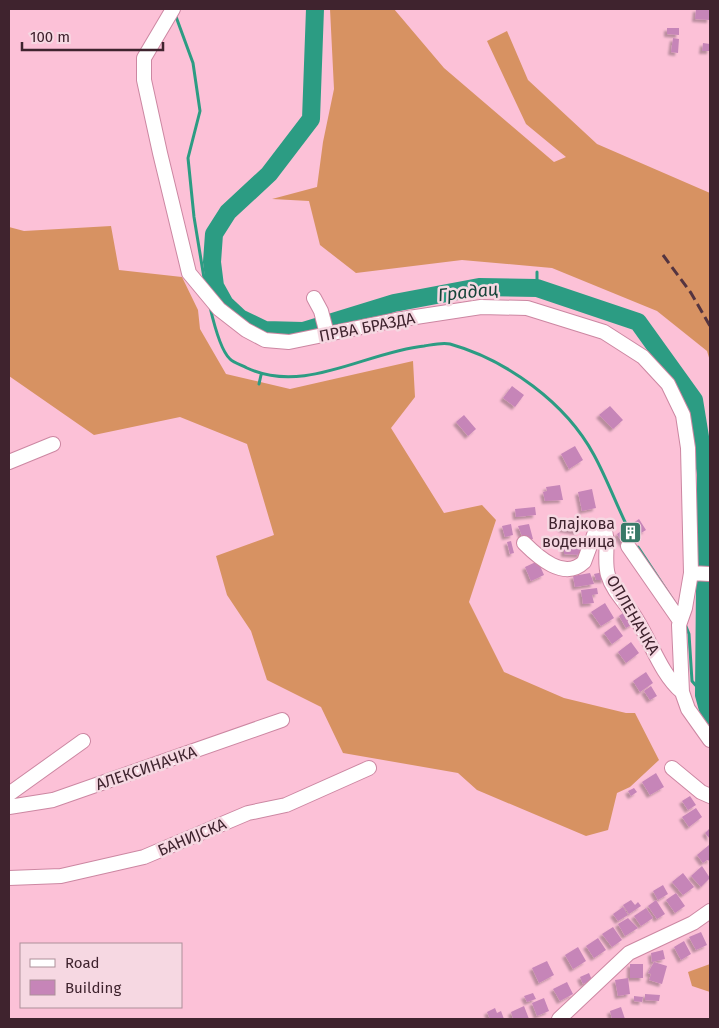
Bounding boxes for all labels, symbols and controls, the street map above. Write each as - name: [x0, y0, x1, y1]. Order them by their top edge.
- scale bar: [22, 20, 164, 52]
- text: 100 m: [30, 28, 70, 46]
- water label: Градац: [437, 278, 499, 306]
- street label: ПРВА БРАЗДА: [317, 308, 417, 346]
- place label: Влајкова воденица: [542, 514, 615, 551]
- building icon: Влајкова воденица: [619, 520, 643, 544]
- street label: ОПЛЕНАЧКА: [603, 572, 664, 659]
- street label: АЛЕКСИНАЧКА: [93, 742, 200, 794]
- street label: БАНИЈСКА: [155, 814, 230, 860]
- legend: [20, 943, 182, 1008]
- text: Road: [65, 954, 100, 972]
- text: Building: [65, 979, 121, 997]

